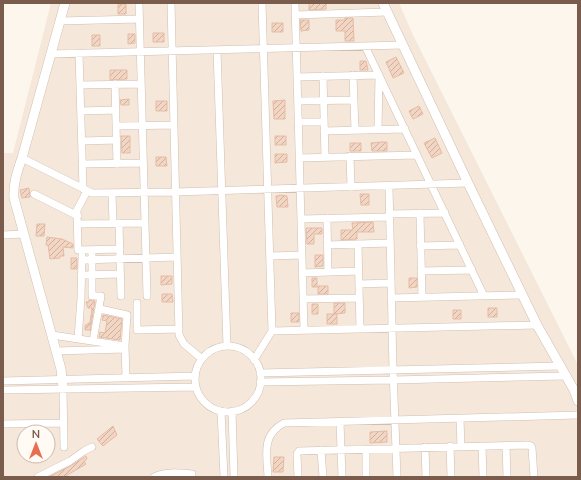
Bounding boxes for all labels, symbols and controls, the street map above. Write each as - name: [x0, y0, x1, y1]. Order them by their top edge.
- north arrow: [16, 424, 56, 464]
- text: N: [32, 427, 40, 441]

